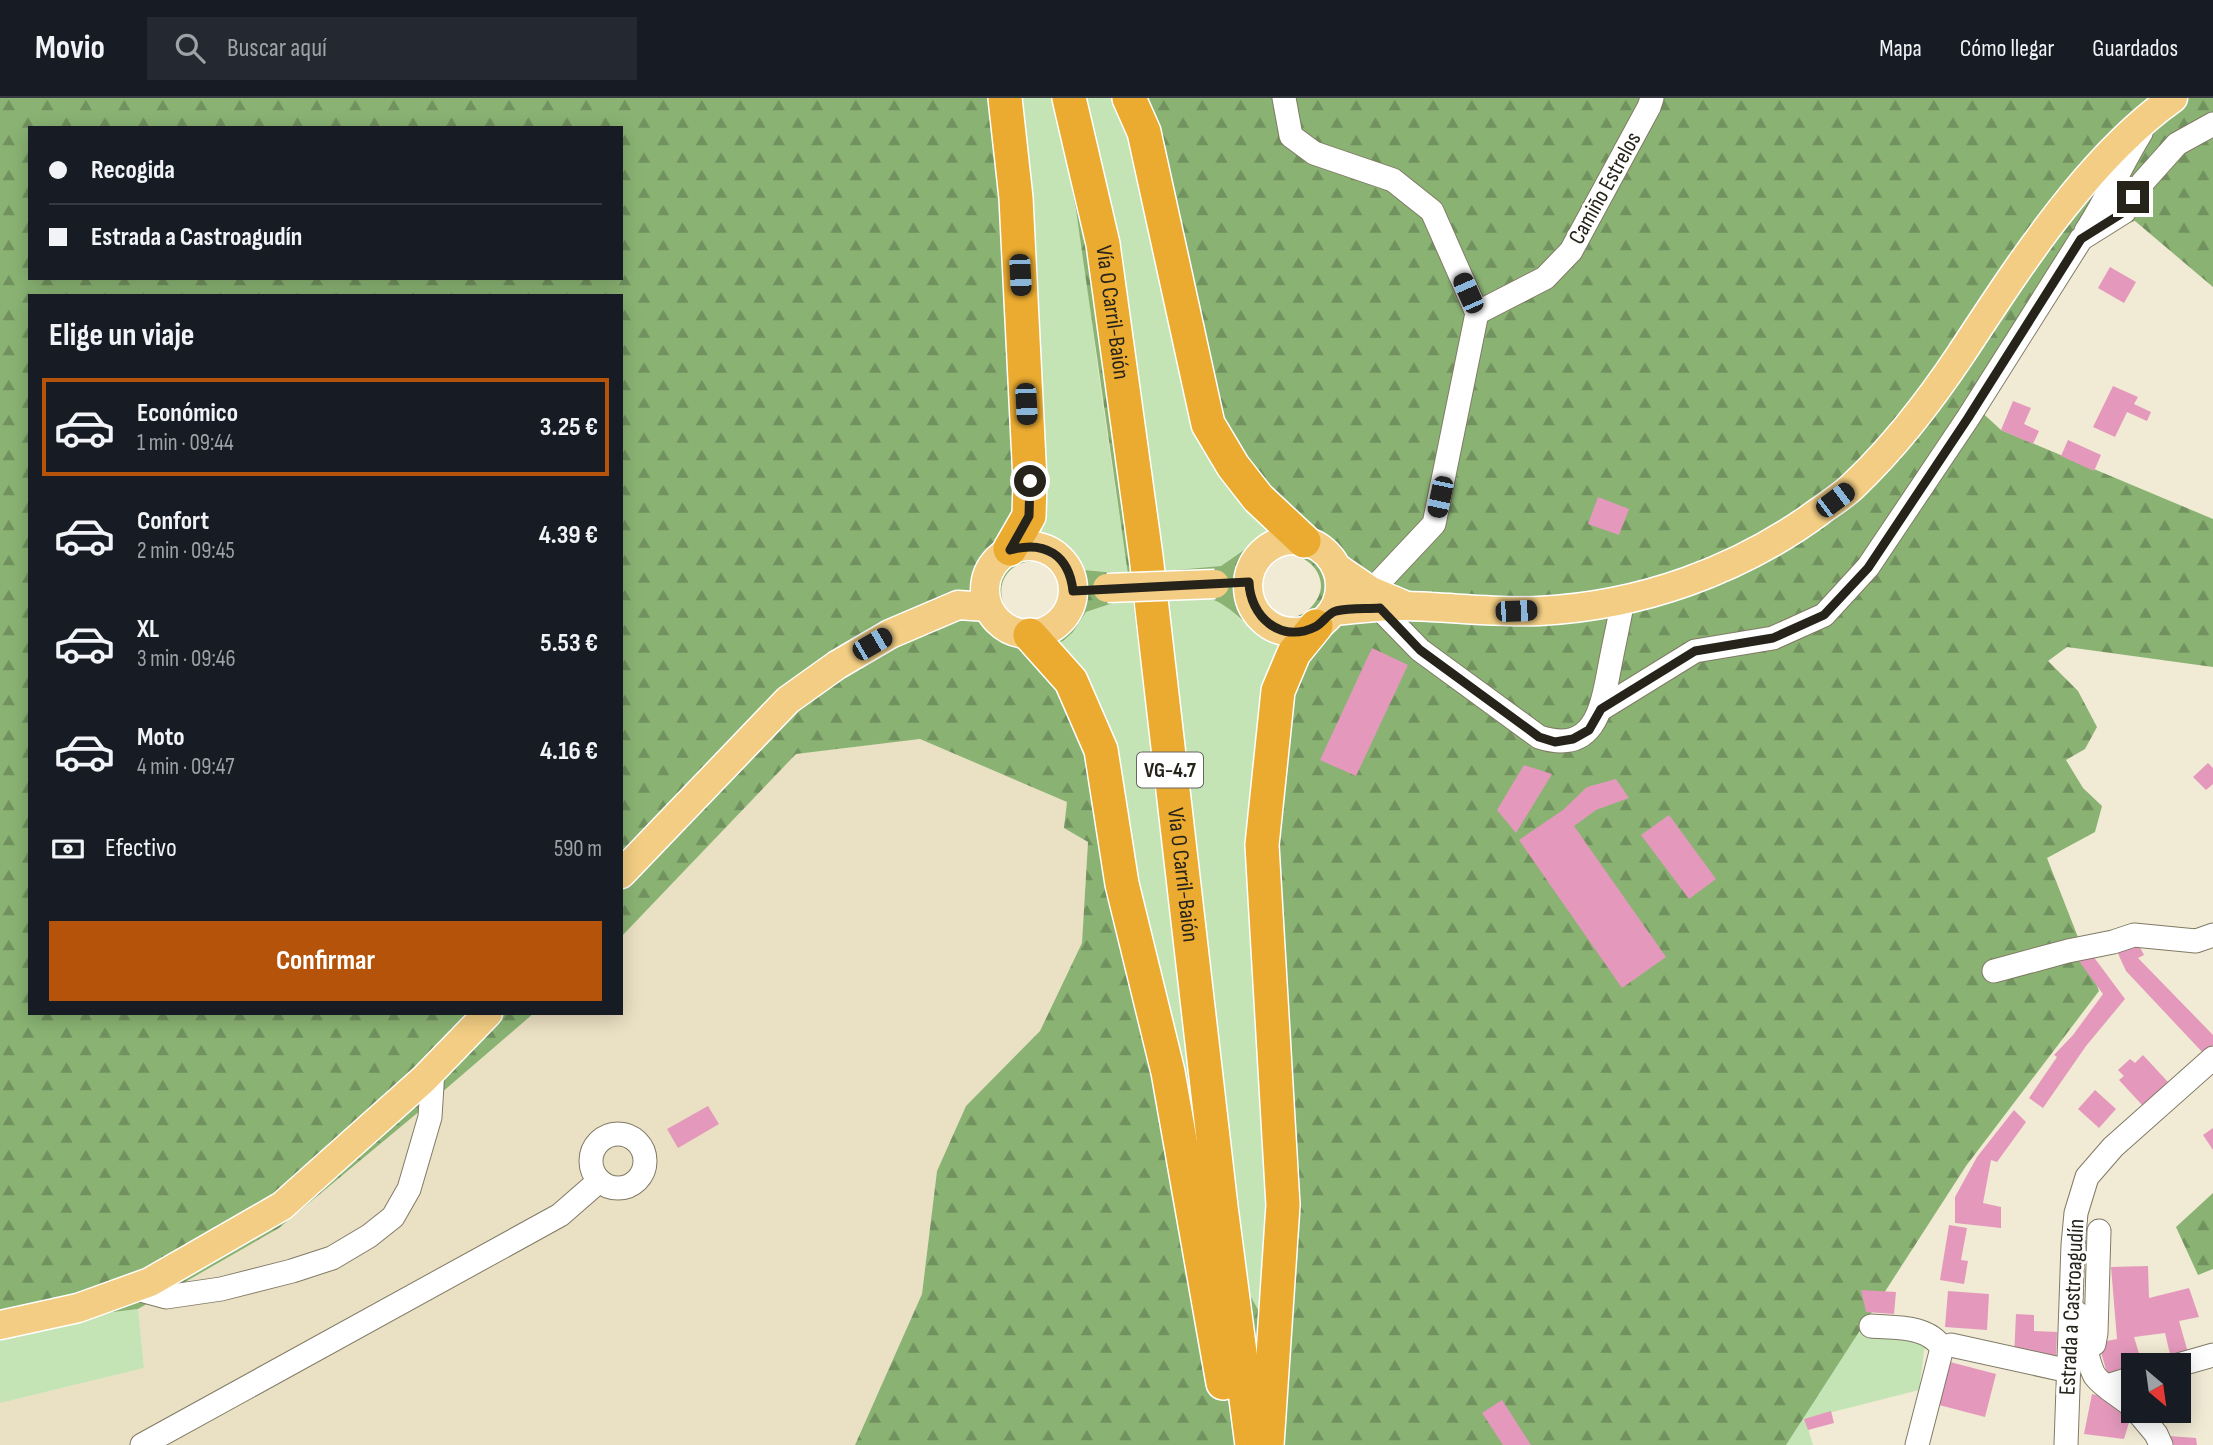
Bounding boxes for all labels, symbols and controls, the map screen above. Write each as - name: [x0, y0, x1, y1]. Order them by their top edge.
- search box: [147, 17, 637, 80]
- text: Movio: [35, 28, 105, 68]
- icon: search: [171, 29, 209, 67]
- text: Buscar aquí: [227, 33, 327, 64]
- text: Mapa: [1879, 34, 1922, 63]
- text: Cómo llegar: [1960, 34, 2054, 63]
- text: Guardados: [2092, 34, 2178, 63]
- street label: Camiño Estrelos: [1563, 127, 1647, 249]
- text: Recogida: [91, 155, 175, 186]
- route end: [2117, 181, 2149, 213]
- text: Estrada a Castroagudín: [91, 222, 302, 253]
- street label: Vía O Carril-Baión: [1089, 244, 1136, 381]
- car: [1009, 253, 1032, 297]
- car: [1450, 270, 1487, 316]
- text: Elige un viaje: [49, 316, 194, 355]
- car: [1015, 382, 1038, 426]
- icon: car: [53, 396, 116, 459]
- text: Económico: [137, 398, 238, 429]
- text: 3.25 €: [540, 412, 598, 443]
- text: 1 min · 09:44: [137, 429, 234, 457]
- route start: [1014, 465, 1046, 497]
- car: [1426, 474, 1455, 520]
- car: [1812, 479, 1859, 521]
- icon: car: [53, 504, 116, 567]
- text: Confort: [137, 506, 209, 537]
- text: 4.39 €: [539, 520, 598, 551]
- text: 2 min · 09:45: [137, 537, 235, 565]
- car: [1495, 600, 1538, 622]
- icon: car: [53, 612, 116, 675]
- text: XL: [137, 614, 159, 645]
- car: [849, 624, 896, 664]
- text: 5.53 €: [540, 628, 598, 659]
- text: 3 min · 09:46: [137, 645, 236, 673]
- icon: car: [53, 720, 116, 783]
- text: Moto: [137, 722, 185, 753]
- text: 4.16 €: [540, 736, 598, 767]
- road number: VG-4.7: [1137, 752, 1203, 788]
- text: 4 min · 09:47: [137, 753, 235, 781]
- street label: Vía O Carril-Baión: [1161, 806, 1204, 944]
- icon: cash: [49, 830, 87, 868]
- text: Efectivo: [105, 833, 177, 864]
- text: 590 m: [554, 835, 602, 863]
- button: Confirmar: [49, 921, 602, 1001]
- street label: Estrada a Castroagudín: [2053, 1218, 2091, 1396]
- north arrow: [2121, 1353, 2191, 1423]
- map controls: [2121, 1353, 2191, 1423]

